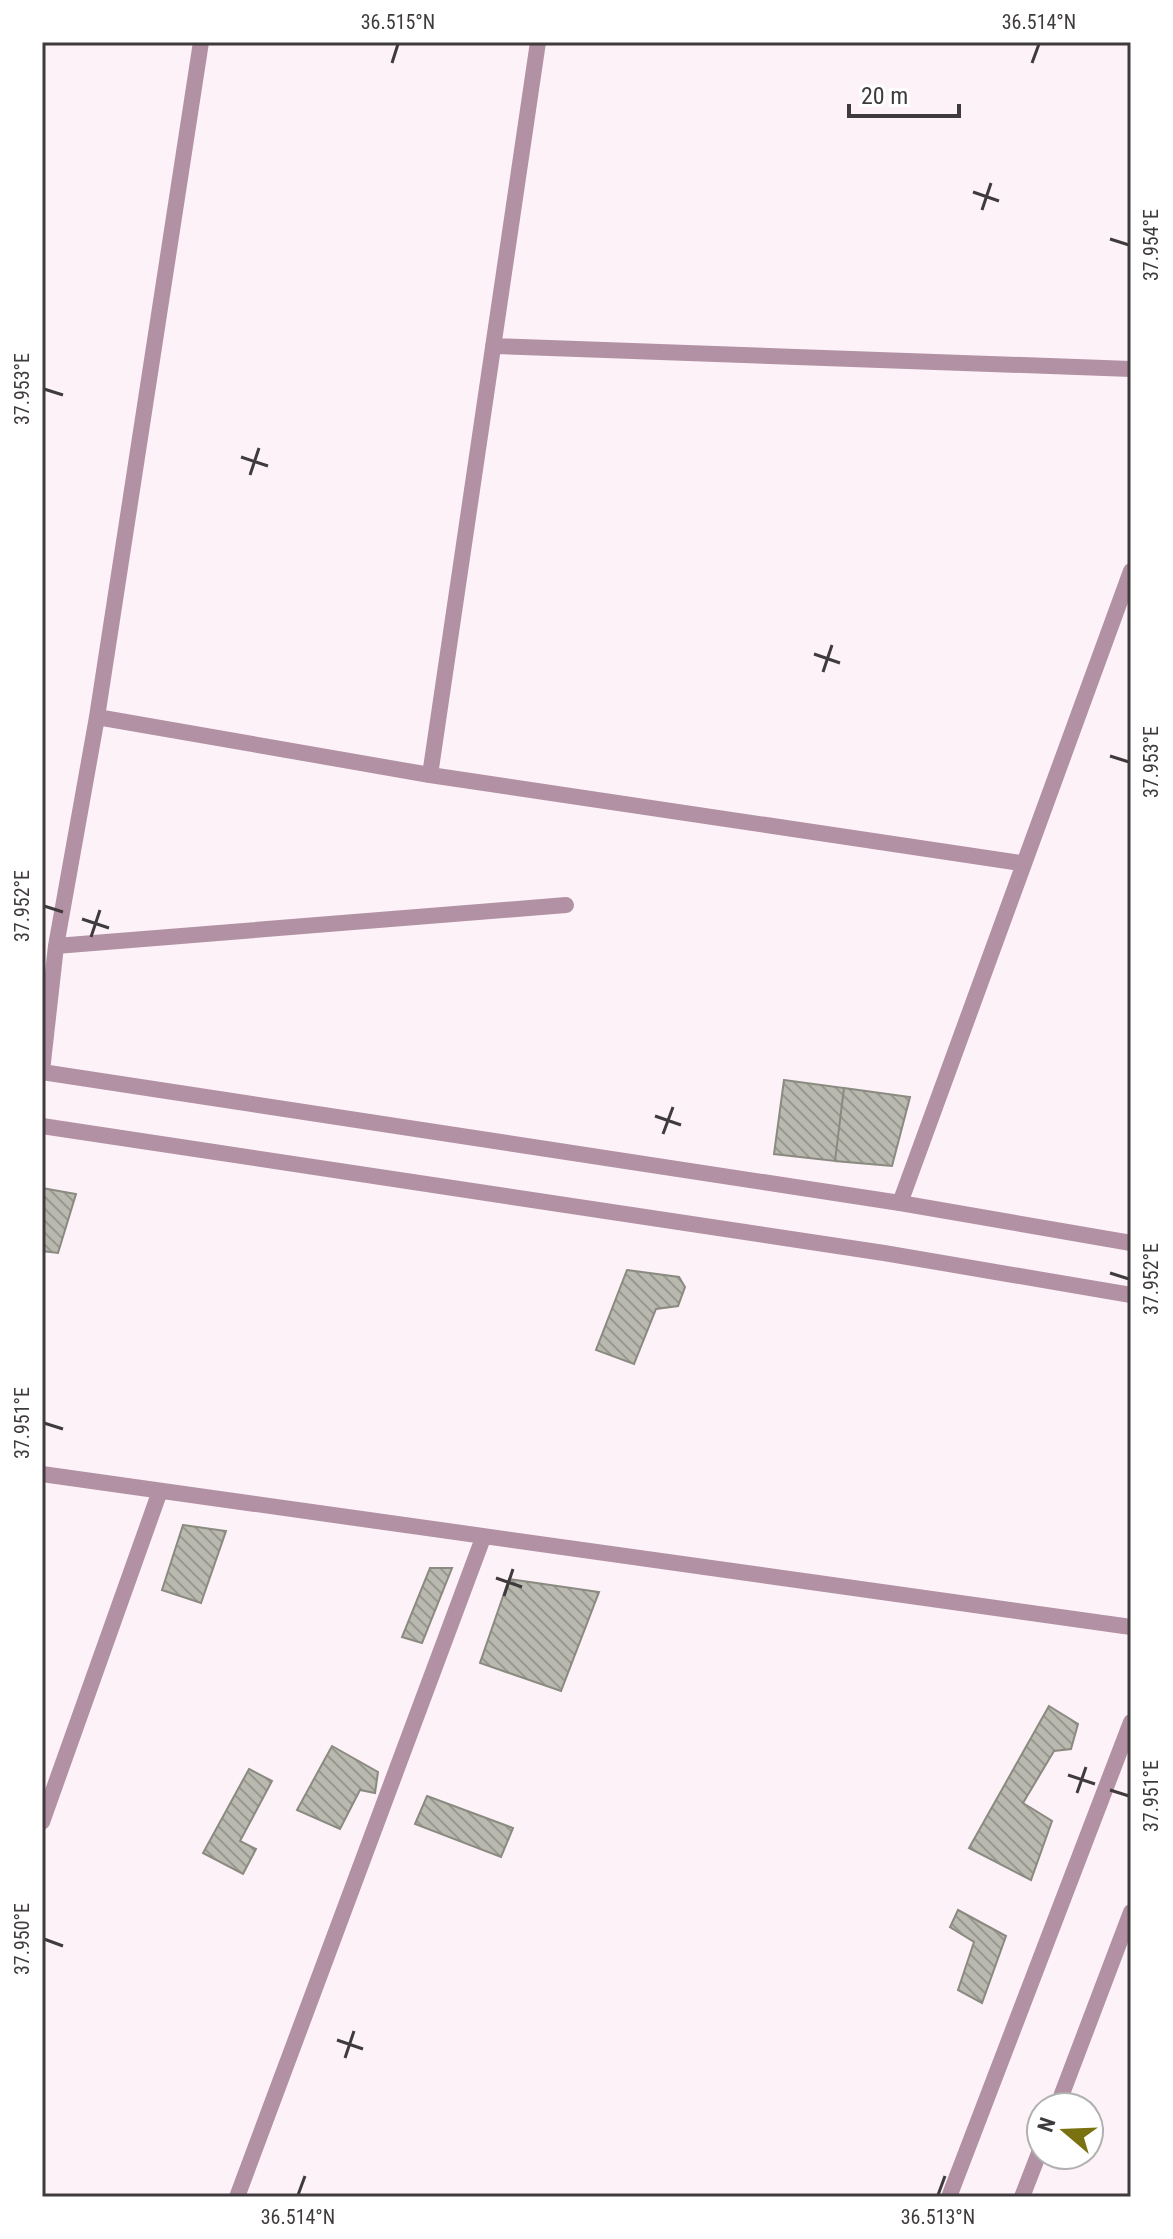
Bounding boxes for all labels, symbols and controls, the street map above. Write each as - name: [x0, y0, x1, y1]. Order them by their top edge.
- text: 36.515°N: [361, 10, 435, 34]
- text: 36.514°N: [1002, 10, 1076, 34]
- scale bar: [849, 68, 959, 118]
- text: 20 m: [861, 82, 908, 110]
- text: 37.954°E: [1139, 209, 1163, 281]
- text: 37.953°E: [10, 353, 34, 425]
- text: 37.953°E: [1139, 726, 1163, 798]
- text: 37.952°E: [10, 870, 34, 942]
- text: 37.952°E: [1139, 1243, 1163, 1315]
- text: 37.951°E: [10, 1387, 34, 1459]
- text: 37.951°E: [1139, 1760, 1163, 1832]
- text: 37.950°E: [10, 1903, 34, 1975]
- north arrow: [1025, 2091, 1105, 2171]
- text: N: [1033, 2114, 1061, 2135]
- text: 36.514°N: [261, 2205, 335, 2229]
- text: 36.513°N: [901, 2205, 975, 2229]

